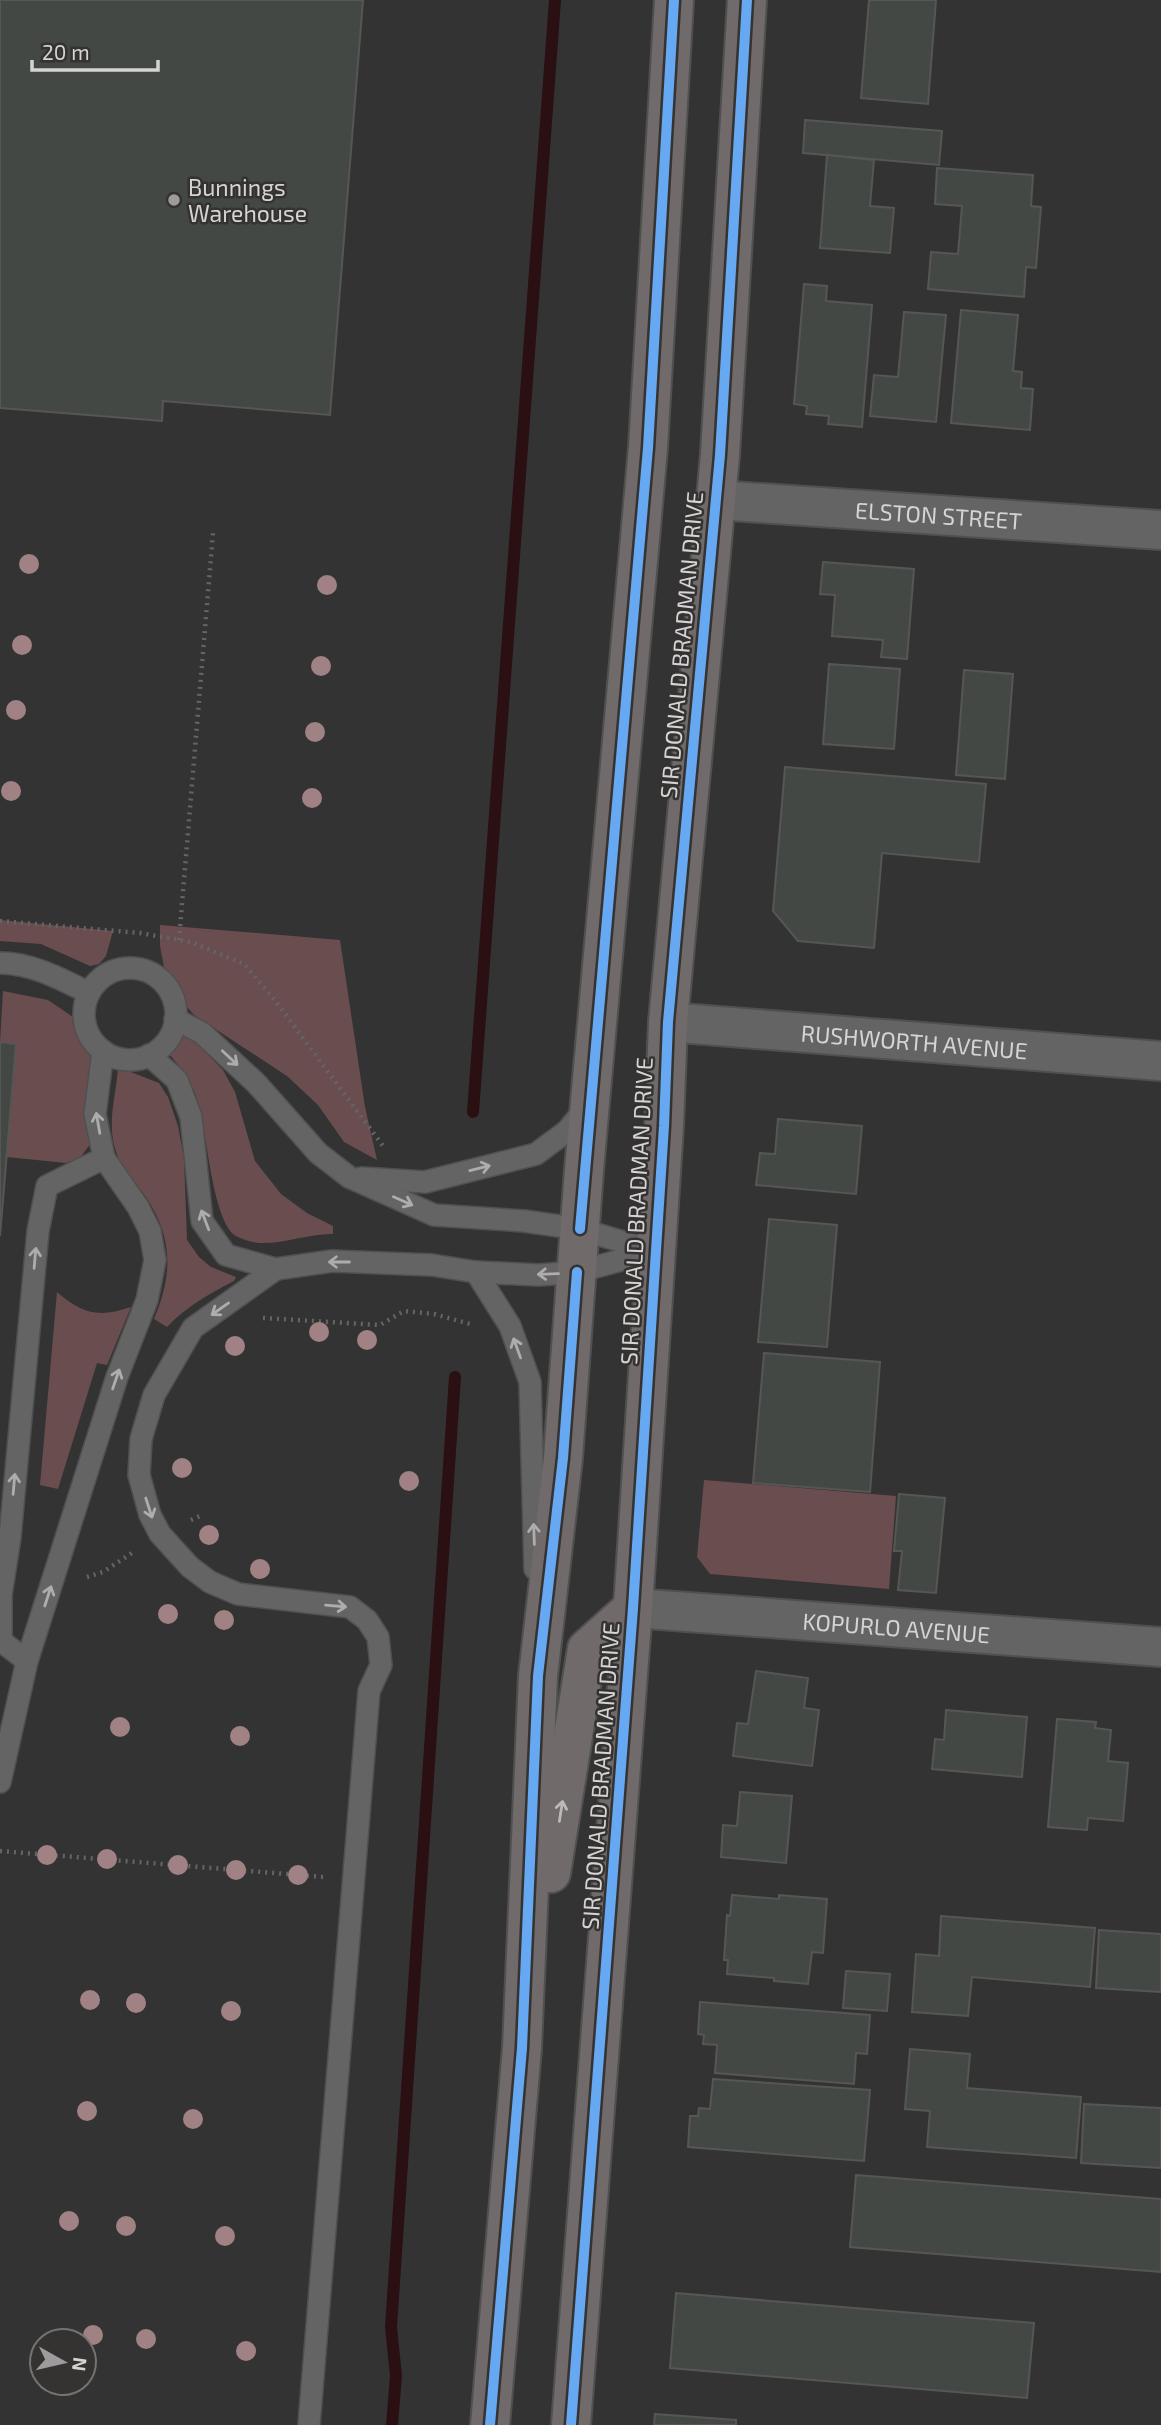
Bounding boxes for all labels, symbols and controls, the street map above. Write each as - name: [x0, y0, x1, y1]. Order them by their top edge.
- scale bar: [32, 28, 158, 72]
- text: 20 m: [42, 39, 90, 64]
- place label: Bunnings Warehouse: [188, 173, 307, 227]
- marker: Bunnings Warehouse: [166, 192, 182, 208]
- street label: SIR DONALD BRADMAN DRIVE: [654, 490, 708, 800]
- street label: ELSTON STREET: [854, 495, 1023, 535]
- street label: RUSHWORTH AVENUE: [800, 1019, 1029, 1064]
- one-way arrow: [221, 1050, 238, 1067]
- street label: SIR DONALD BRADMAN DRIVE: [614, 1057, 658, 1365]
- one-way arrow: [90, 1112, 104, 1135]
- one-way arrow: [468, 1161, 491, 1174]
- one-way arrow: [391, 1195, 413, 1208]
- one-way arrow: [198, 1210, 210, 1231]
- one-way arrow: [29, 1247, 42, 1270]
- one-way arrow: [328, 1255, 351, 1269]
- one-way arrow: [537, 1267, 560, 1280]
- one-way arrow: [211, 1302, 230, 1316]
- one-way arrow: [510, 1337, 523, 1359]
- one-way arrow: [111, 1368, 123, 1390]
- one-way arrow: [8, 1474, 21, 1496]
- one-way arrow: [144, 1497, 156, 1519]
- one-way arrow: [527, 1523, 541, 1546]
- one-way arrow: [43, 1585, 55, 1607]
- one-way arrow: [324, 1600, 347, 1613]
- street label: KOPURLO AVENUE: [802, 1607, 991, 1648]
- street label: SIR DONALD BRADMAN DRIVE: [575, 1621, 625, 1931]
- one-way arrow: [555, 1800, 568, 1823]
- north arrow: [28, 2327, 98, 2397]
- text: N: [68, 2356, 93, 2373]

